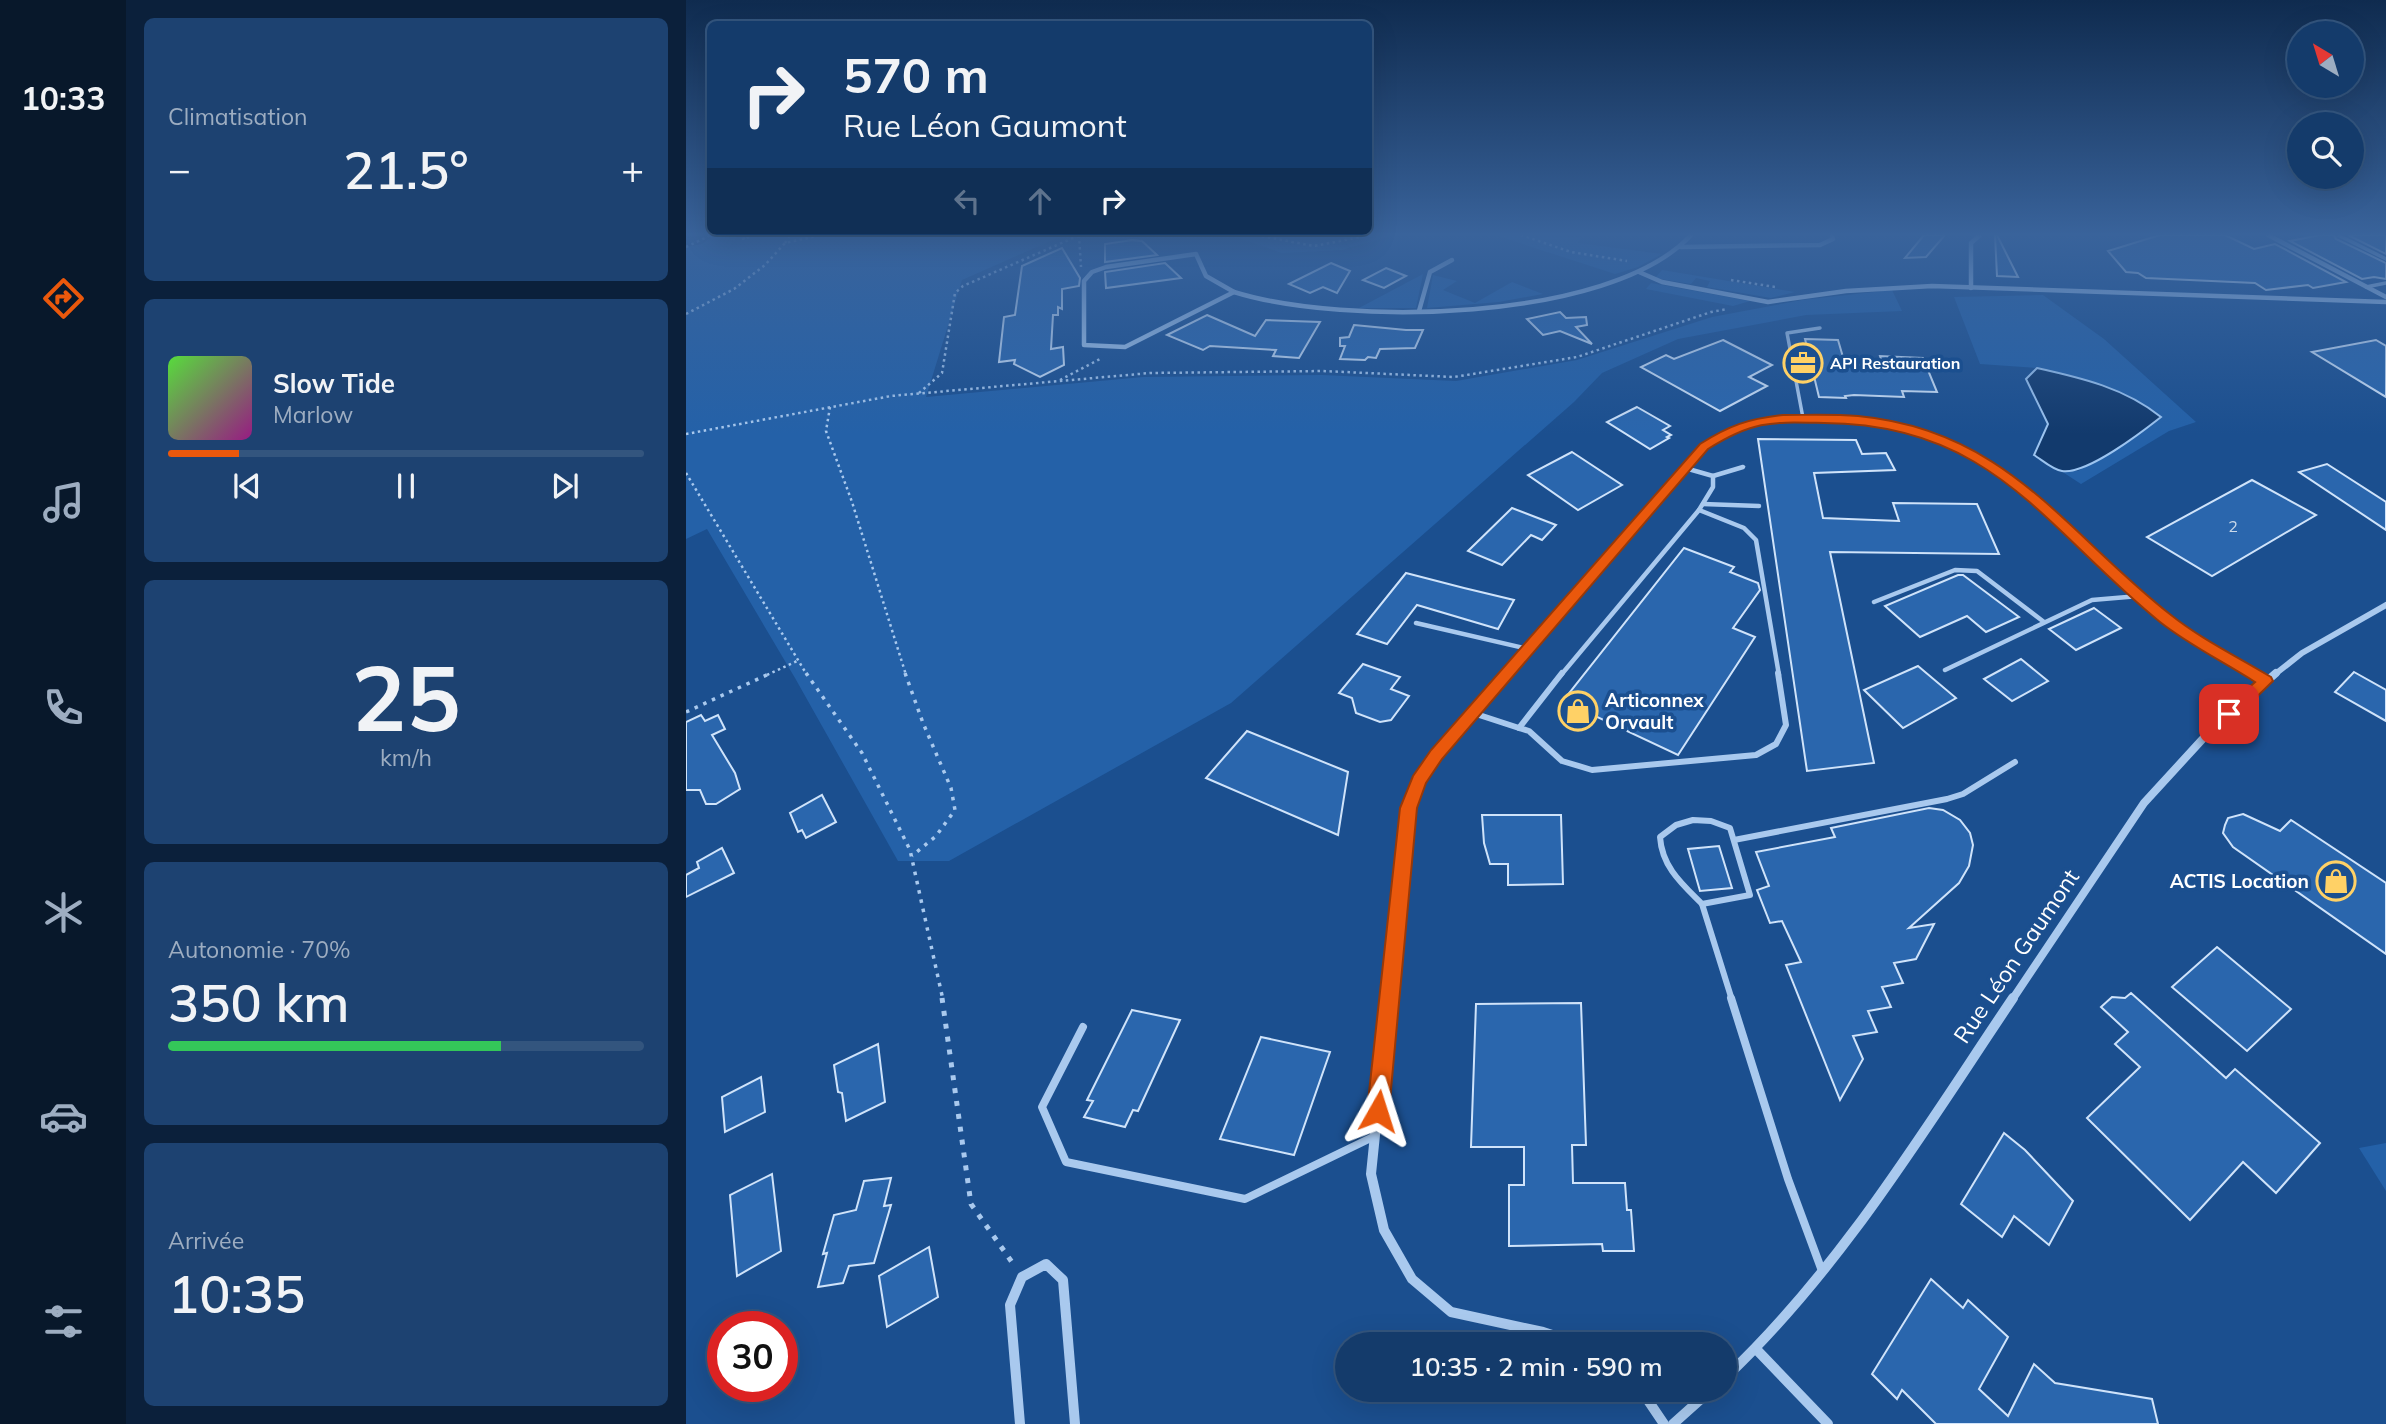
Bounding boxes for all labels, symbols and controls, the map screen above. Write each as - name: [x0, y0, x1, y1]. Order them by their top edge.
- north arrow: [2287, 21, 2364, 98]
- map controls: [2287, 21, 2364, 189]
- text: 570 m: [843, 44, 989, 105]
- icon: right: [728, 49, 819, 140]
- text: 10:33: [21, 78, 105, 118]
- text: Climatisation: [168, 102, 308, 131]
- text: Rue Léon Gaumont: [843, 105, 1127, 145]
- button: search: [2287, 112, 2364, 189]
- text: 21.5°: [343, 137, 469, 202]
- text: −: [168, 145, 191, 193]
- text: +: [621, 145, 644, 193]
- icon: left: [948, 182, 986, 220]
- icon: ahead: [1021, 182, 1059, 220]
- icon: right: [1094, 182, 1132, 220]
- icon: directions: [39, 274, 88, 323]
- office icon: API Restauration: [1782, 342, 1824, 384]
- place label: API Restauration: [1830, 353, 1960, 373]
- text: Slow Tide: [273, 367, 395, 400]
- text: Marlow: [273, 400, 353, 429]
- icon: previous: [228, 467, 266, 505]
- icon: pause: [387, 467, 425, 505]
- icon: next: [546, 467, 584, 505]
- icon: music: [39, 478, 88, 527]
- house number: 2: [2228, 516, 2238, 536]
- text: 25: [351, 640, 461, 754]
- icon: phone: [39, 683, 88, 732]
- pin: [2199, 684, 2259, 744]
- place label: Articonnex Orvault: [1605, 688, 1704, 734]
- shop icon: Articonnex Orvault: [1557, 690, 1599, 732]
- icon: arrive: [2210, 695, 2248, 733]
- text: km/h: [380, 743, 432, 772]
- shop icon: ACTIS Location: [2315, 860, 2357, 902]
- street label: Rue Léon Gaumont: [1947, 863, 2085, 1049]
- place label: ACTIS Location: [2170, 869, 2309, 893]
- icon: climate: [39, 888, 88, 937]
- text: Autonomie · 70%: [168, 935, 351, 964]
- text: 350 km: [168, 970, 349, 1035]
- position arrow: [1341, 1074, 1415, 1148]
- icon: car: [39, 1092, 88, 1141]
- text: Arrivée: [168, 1226, 244, 1255]
- text: 10:35: [168, 1261, 305, 1326]
- icon: filters: [39, 1297, 88, 1346]
- speed limit sign: 30: [707, 1311, 798, 1402]
- text: 10:35 · 2 min · 590 m: [1409, 1350, 1663, 1383]

